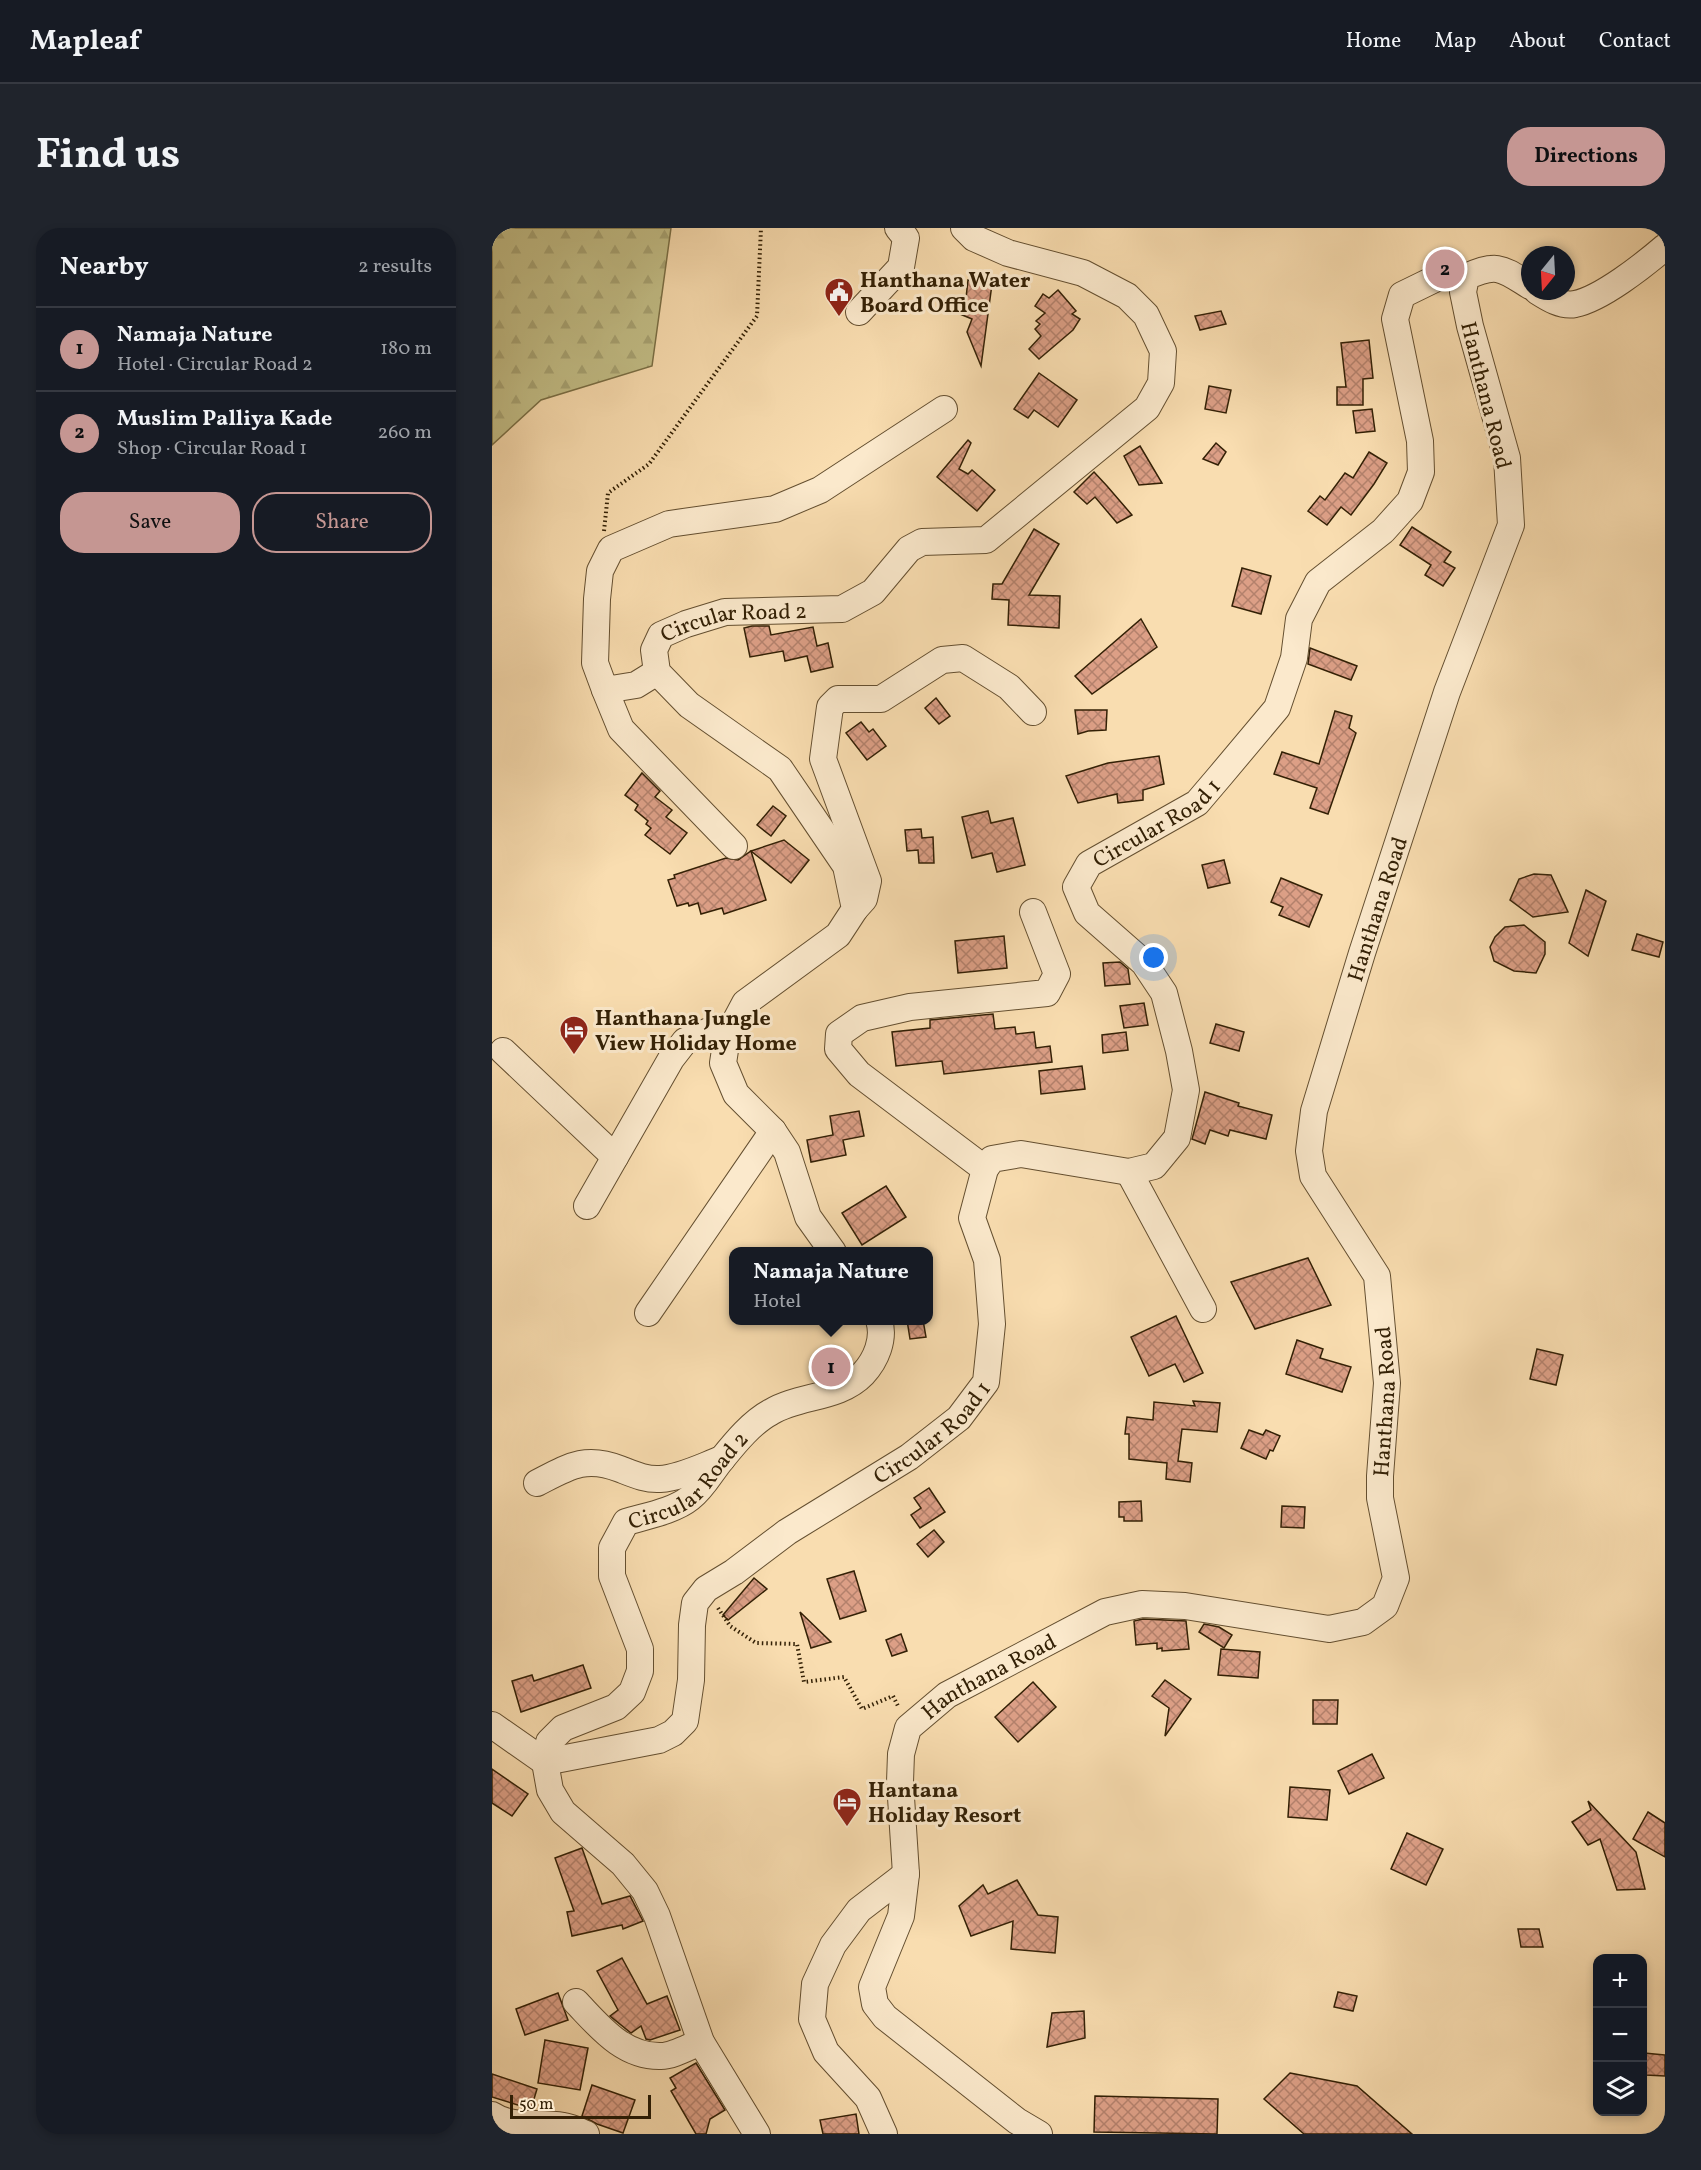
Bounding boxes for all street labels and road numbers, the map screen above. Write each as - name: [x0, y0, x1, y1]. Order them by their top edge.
- street label: Hanthana Road: [1451, 319, 1518, 472]
- street label: Circular Road 2: [656, 597, 807, 651]
- street label: Circular Road 1: [1088, 773, 1229, 877]
- street label: Hanthana Road: [1341, 833, 1417, 986]
- street label: Hanthana Road: [1367, 1325, 1405, 1478]
- street label: Circular Road 1: [868, 1376, 999, 1493]
- street label: Circular Road 2: [625, 1425, 757, 1539]
- street label: Hanthana Road: [916, 1627, 1062, 1728]

